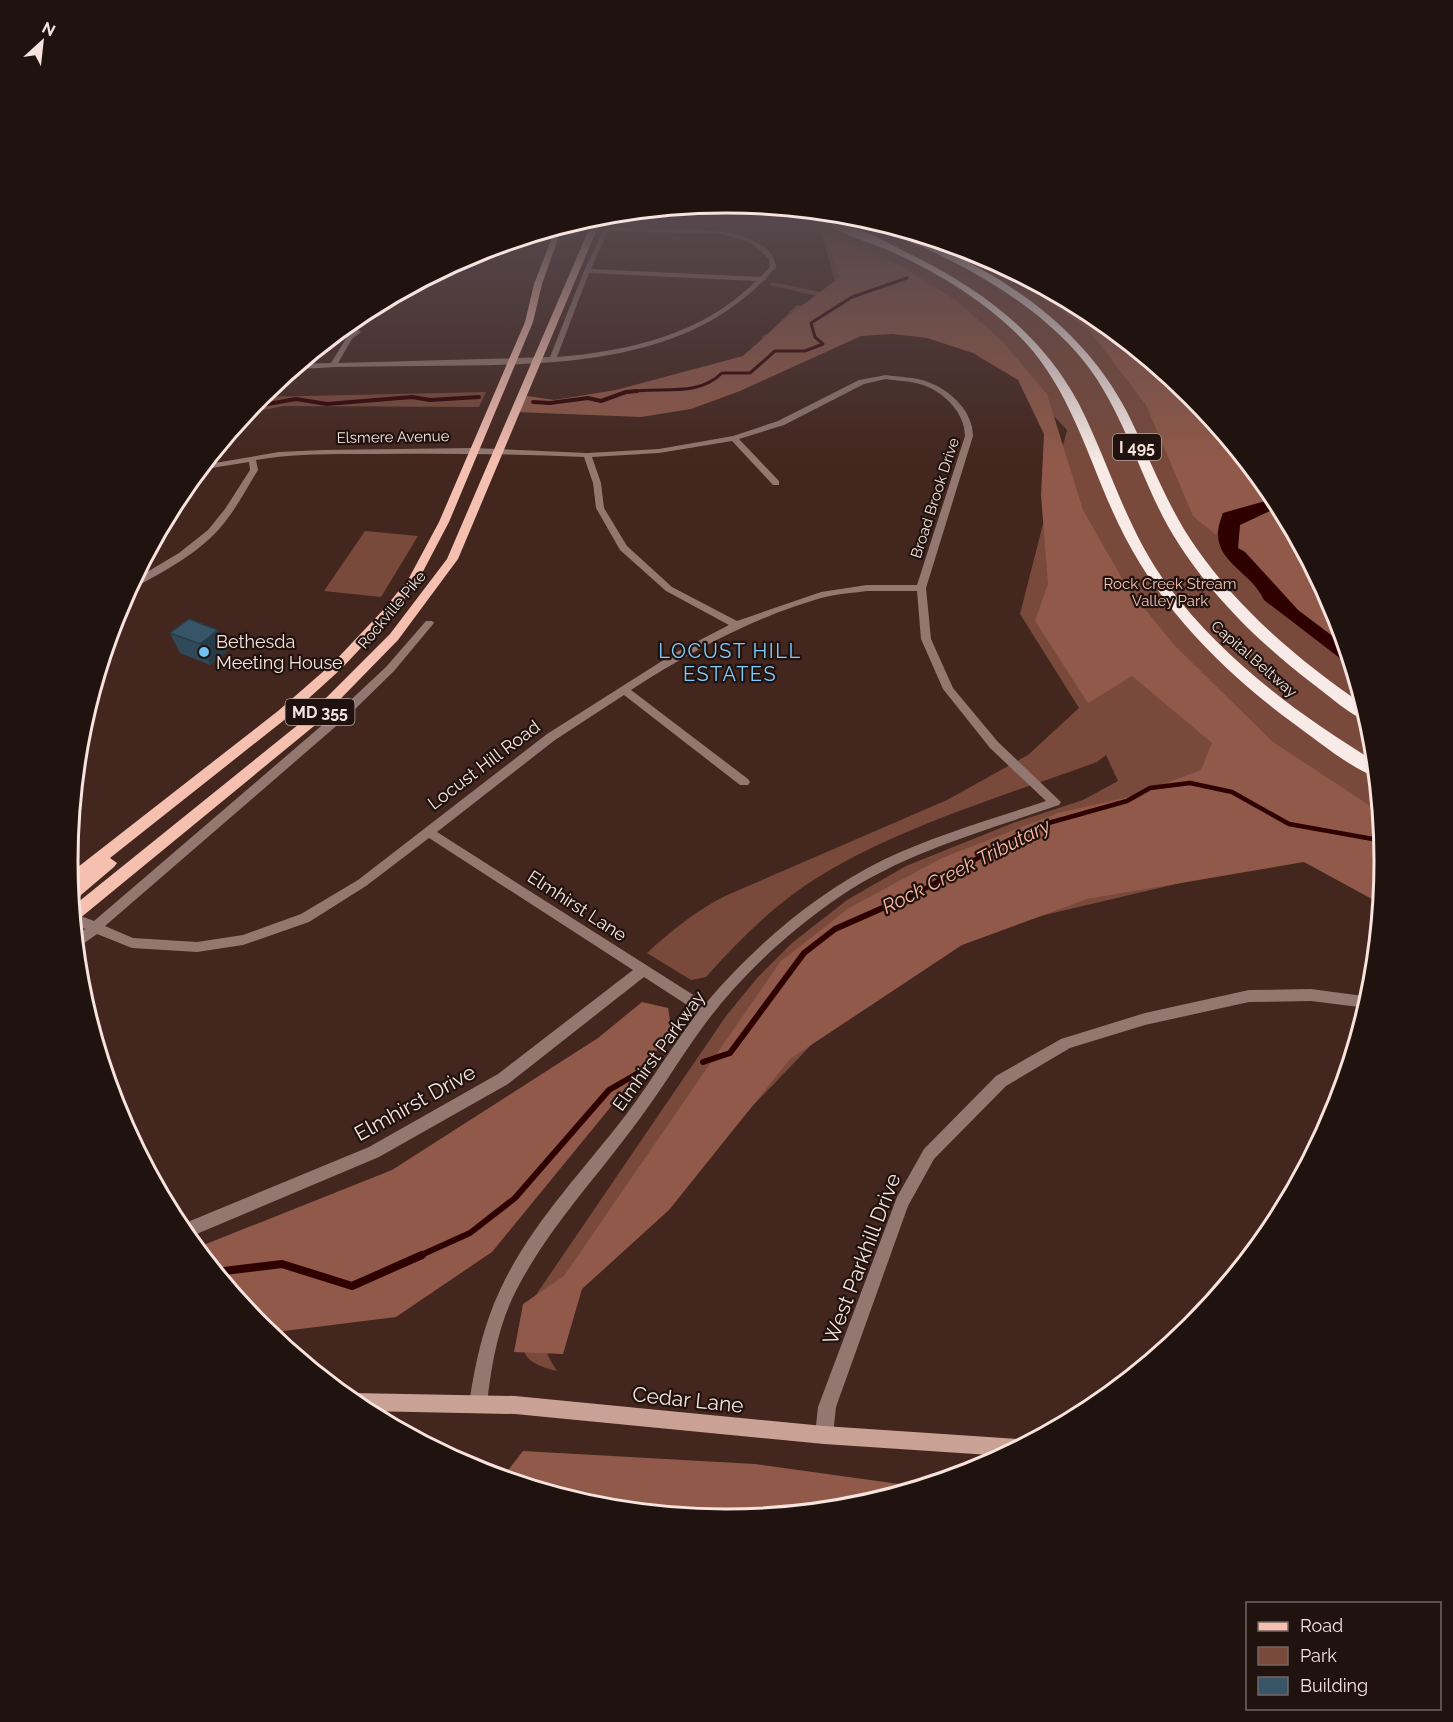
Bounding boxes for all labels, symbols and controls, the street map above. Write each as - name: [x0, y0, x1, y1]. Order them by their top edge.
- north arrow: [12, 12, 72, 72]
- text: N: [39, 18, 58, 40]
- street label: Elsmere Avenue: [336, 427, 450, 447]
- road number: I 495: [1113, 434, 1161, 460]
- street label: Broad Brook Drive: [907, 435, 963, 561]
- street label: Rockville Pike: [354, 567, 430, 652]
- park label: Rock Creek Stream Valley Park: [1104, 575, 1236, 610]
- street label: Capital Beltway: [1207, 617, 1301, 701]
- place label: Bethesda Meeting House: [216, 631, 343, 673]
- district label: LOCUST HILL ESTATES: [658, 639, 802, 686]
- marker: Bethesda Meeting House: [197, 645, 211, 659]
- road number: MD 355: [286, 699, 354, 725]
- street label: Locust Hill Road: [423, 716, 544, 814]
- water label: Rock Creek Tributary: [878, 813, 1055, 919]
- street label: Elmhirst Lane: [524, 866, 631, 946]
- street label: Elmhirst Parkway: [608, 987, 709, 1115]
- street label: Elmhirst Drive: [350, 1059, 480, 1146]
- street label: West Parkhill Drive: [817, 1170, 906, 1348]
- street label: Cedar Lane: [631, 1381, 745, 1418]
- legend: [1246, 1602, 1441, 1710]
- text: Road: [1300, 1615, 1343, 1636]
- text: Park: [1300, 1645, 1337, 1666]
- text: Building: [1300, 1675, 1368, 1696]

